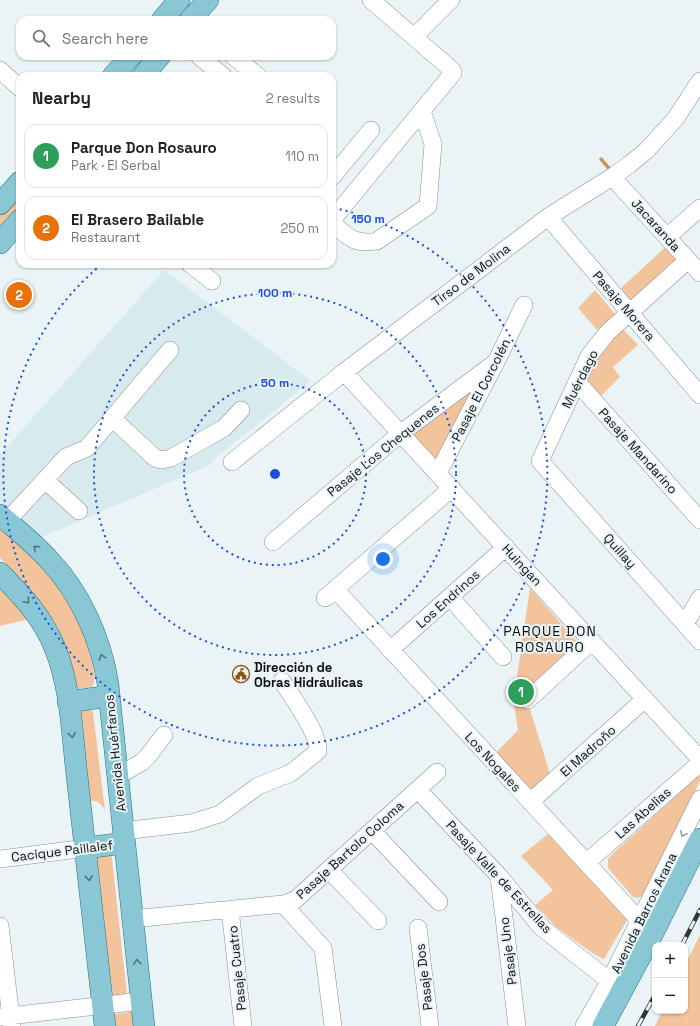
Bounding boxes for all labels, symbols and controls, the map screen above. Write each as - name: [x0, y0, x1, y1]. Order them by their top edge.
- search box: [16, 16, 336, 60]
- icon: search: [30, 27, 52, 49]
- text: Search here: [62, 29, 148, 48]
- text: Nearby: [32, 87, 91, 109]
- text: 2 results: [266, 90, 320, 107]
- text: Parque Don Rosauro: [71, 138, 217, 157]
- text: 1: [43, 148, 49, 165]
- text: 110 m: [285, 148, 319, 165]
- text: Park · El Serbal: [71, 157, 161, 174]
- street label: Jacaranda: [628, 195, 685, 256]
- text: El Brasero Bailable: [71, 210, 204, 229]
- text: 150 m: [351, 211, 385, 227]
- text: 2: [42, 220, 50, 237]
- text: 250 m: [281, 220, 319, 237]
- text: Restaurant: [71, 229, 141, 246]
- street label: Tirso de Molina: [428, 240, 514, 310]
- street label: Pasaje Morera: [589, 267, 659, 345]
- pin: 2: [6, 280, 32, 310]
- text: 100 m: [258, 285, 292, 301]
- street label: Pasaje El Corcolén: [448, 336, 514, 444]
- street label: Muérdago: [558, 347, 602, 411]
- text: 50 m: [261, 375, 289, 391]
- street label: Pasaje Los Chequenes: [323, 399, 443, 500]
- street label: Pasaje Mandarino: [595, 404, 681, 498]
- centre of rings: [268, 467, 282, 481]
- street label: Quillay: [600, 530, 640, 572]
- street label: Huingan: [498, 540, 546, 590]
- one-way arrow: [33, 545, 41, 553]
- your location: [373, 549, 393, 569]
- street label: Los Endrinos: [413, 566, 483, 632]
- one-way arrow: [22, 596, 29, 604]
- district label: PARQUE DON ROSAURO: [503, 622, 597, 656]
- one-way arrow: [99, 654, 107, 661]
- place label: Dirección de Obras Hidráulicas: [254, 659, 363, 691]
- public building icon: Dirección de Obras Hidráulicas: [231, 664, 251, 684]
- pin: 1: [508, 677, 534, 707]
- street label: Avenida Huérfanos: [100, 693, 130, 812]
- street label: El Madroño: [556, 721, 620, 781]
- street label: Los Nogales: [461, 729, 525, 796]
- one-way arrow: [67, 732, 76, 738]
- street label: Las Abelias: [612, 783, 675, 843]
- street label: Pasaje Bartolo Coloma: [293, 797, 408, 903]
- street label: Pasaje Valle de Estrellas: [442, 817, 556, 937]
- one-way arrow: [680, 829, 688, 837]
- street label: Cacique Paillalef: [10, 836, 114, 866]
- street label: Avenida Barros Arana: [607, 849, 681, 976]
- one-way arrow: [84, 875, 93, 881]
- street label: Pasaje Uno: [495, 916, 521, 986]
- street label: Pasaje Cuatro: [224, 925, 250, 1011]
- map controls: [652, 942, 688, 1014]
- button: +: [652, 942, 688, 978]
- street label: Pasaje Dos: [411, 943, 437, 1011]
- one-way arrow: [133, 959, 142, 965]
- button: −: [652, 978, 688, 1014]

